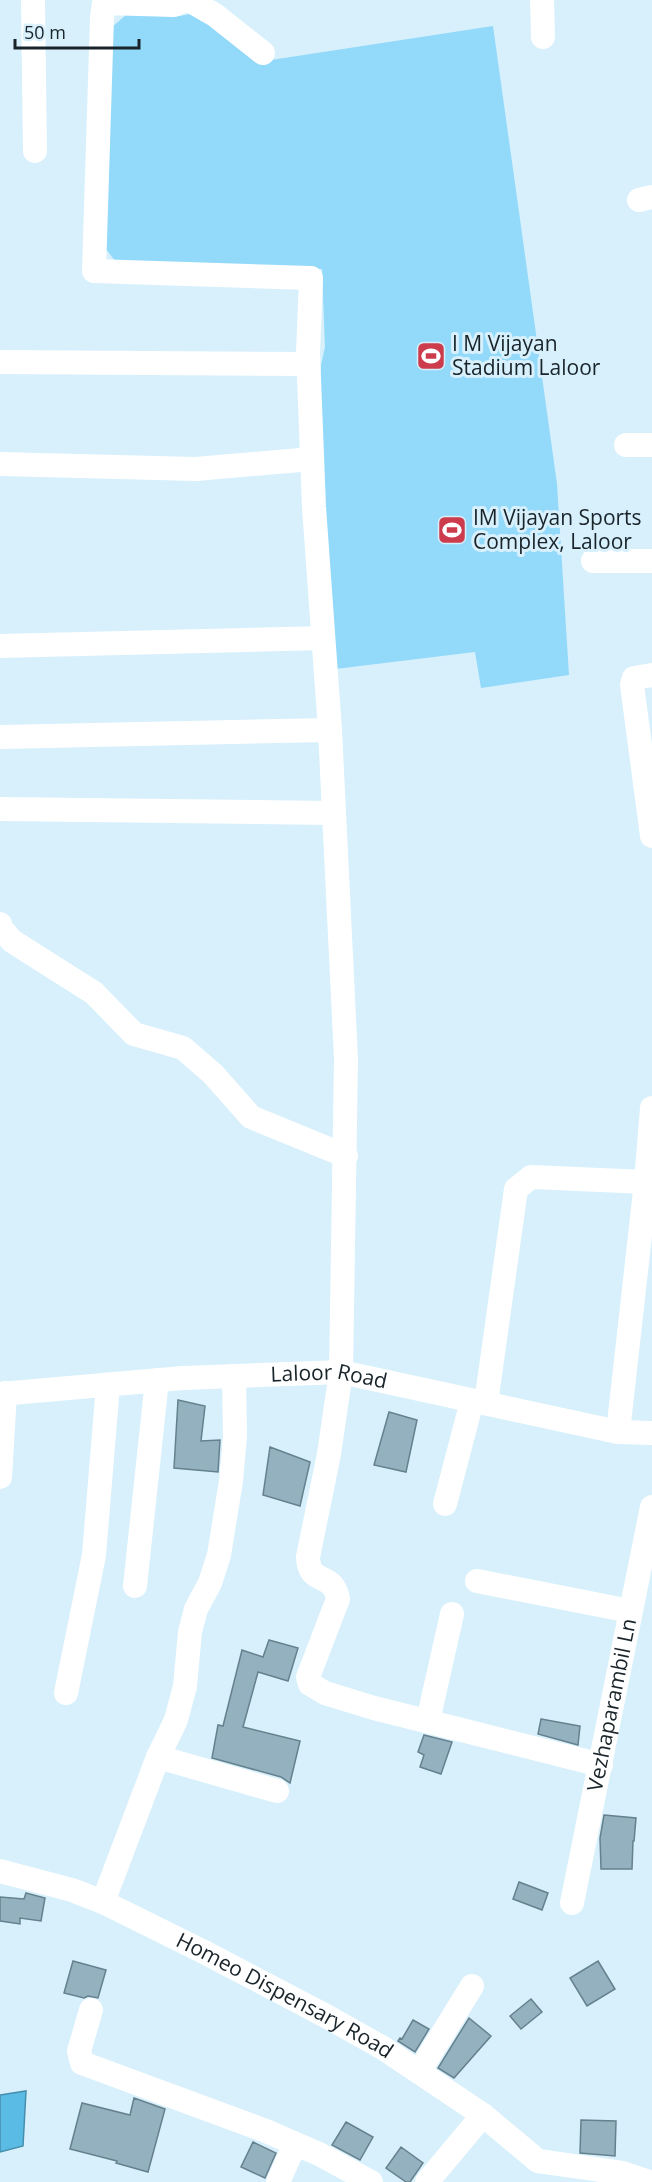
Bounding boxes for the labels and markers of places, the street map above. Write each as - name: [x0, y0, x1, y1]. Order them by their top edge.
- place label: I M Vijayan Stadium Laloor: [452, 329, 601, 381]
- sports icon: I M Vijayan Stadium Laloor: [415, 340, 447, 372]
- place label: IM Vijayan Sports Complex, Laloor: [473, 503, 642, 555]
- sports icon: IM Vijayan Sports Complex, Laloor: [436, 514, 468, 546]

